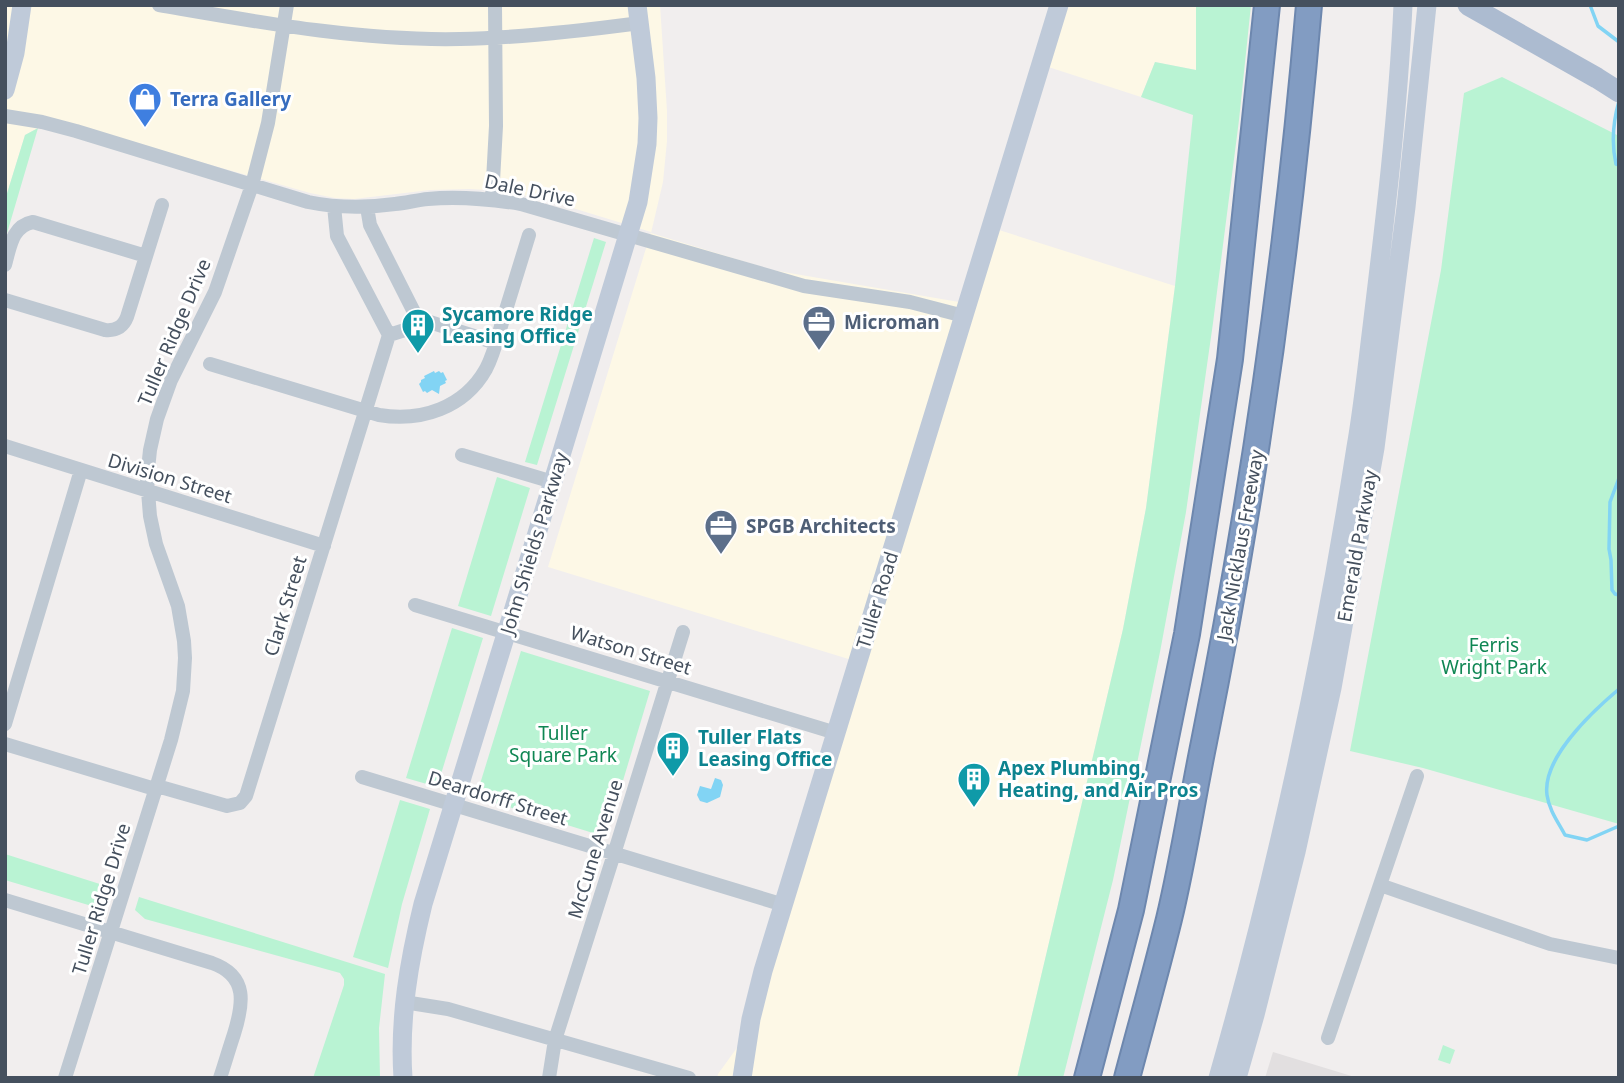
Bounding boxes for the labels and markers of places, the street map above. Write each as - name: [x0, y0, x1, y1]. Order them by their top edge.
- shop icon: Terra Gallery: [126, 80, 164, 129]
- place label: Terra Gallery: [170, 86, 291, 112]
- place label: Sycamore Ridge Leasing Office: [442, 301, 593, 349]
- office icon: Microman: [800, 303, 838, 352]
- building icon: Sycamore Ridge Leasing Office: [399, 306, 437, 355]
- place label: Microman: [844, 309, 940, 335]
- office icon: SPGB Architects: [702, 507, 740, 556]
- place label: SPGB Architects: [746, 513, 896, 539]
- place label: Tuller Flats Leasing Office: [698, 724, 832, 772]
- building icon: Tuller Flats Leasing Office: [654, 729, 692, 778]
- place label: Apex Plumbing, Heating, and Air Pros: [998, 755, 1198, 803]
- building icon: Apex Plumbing, Heating, and Air Pros: [955, 760, 993, 809]

